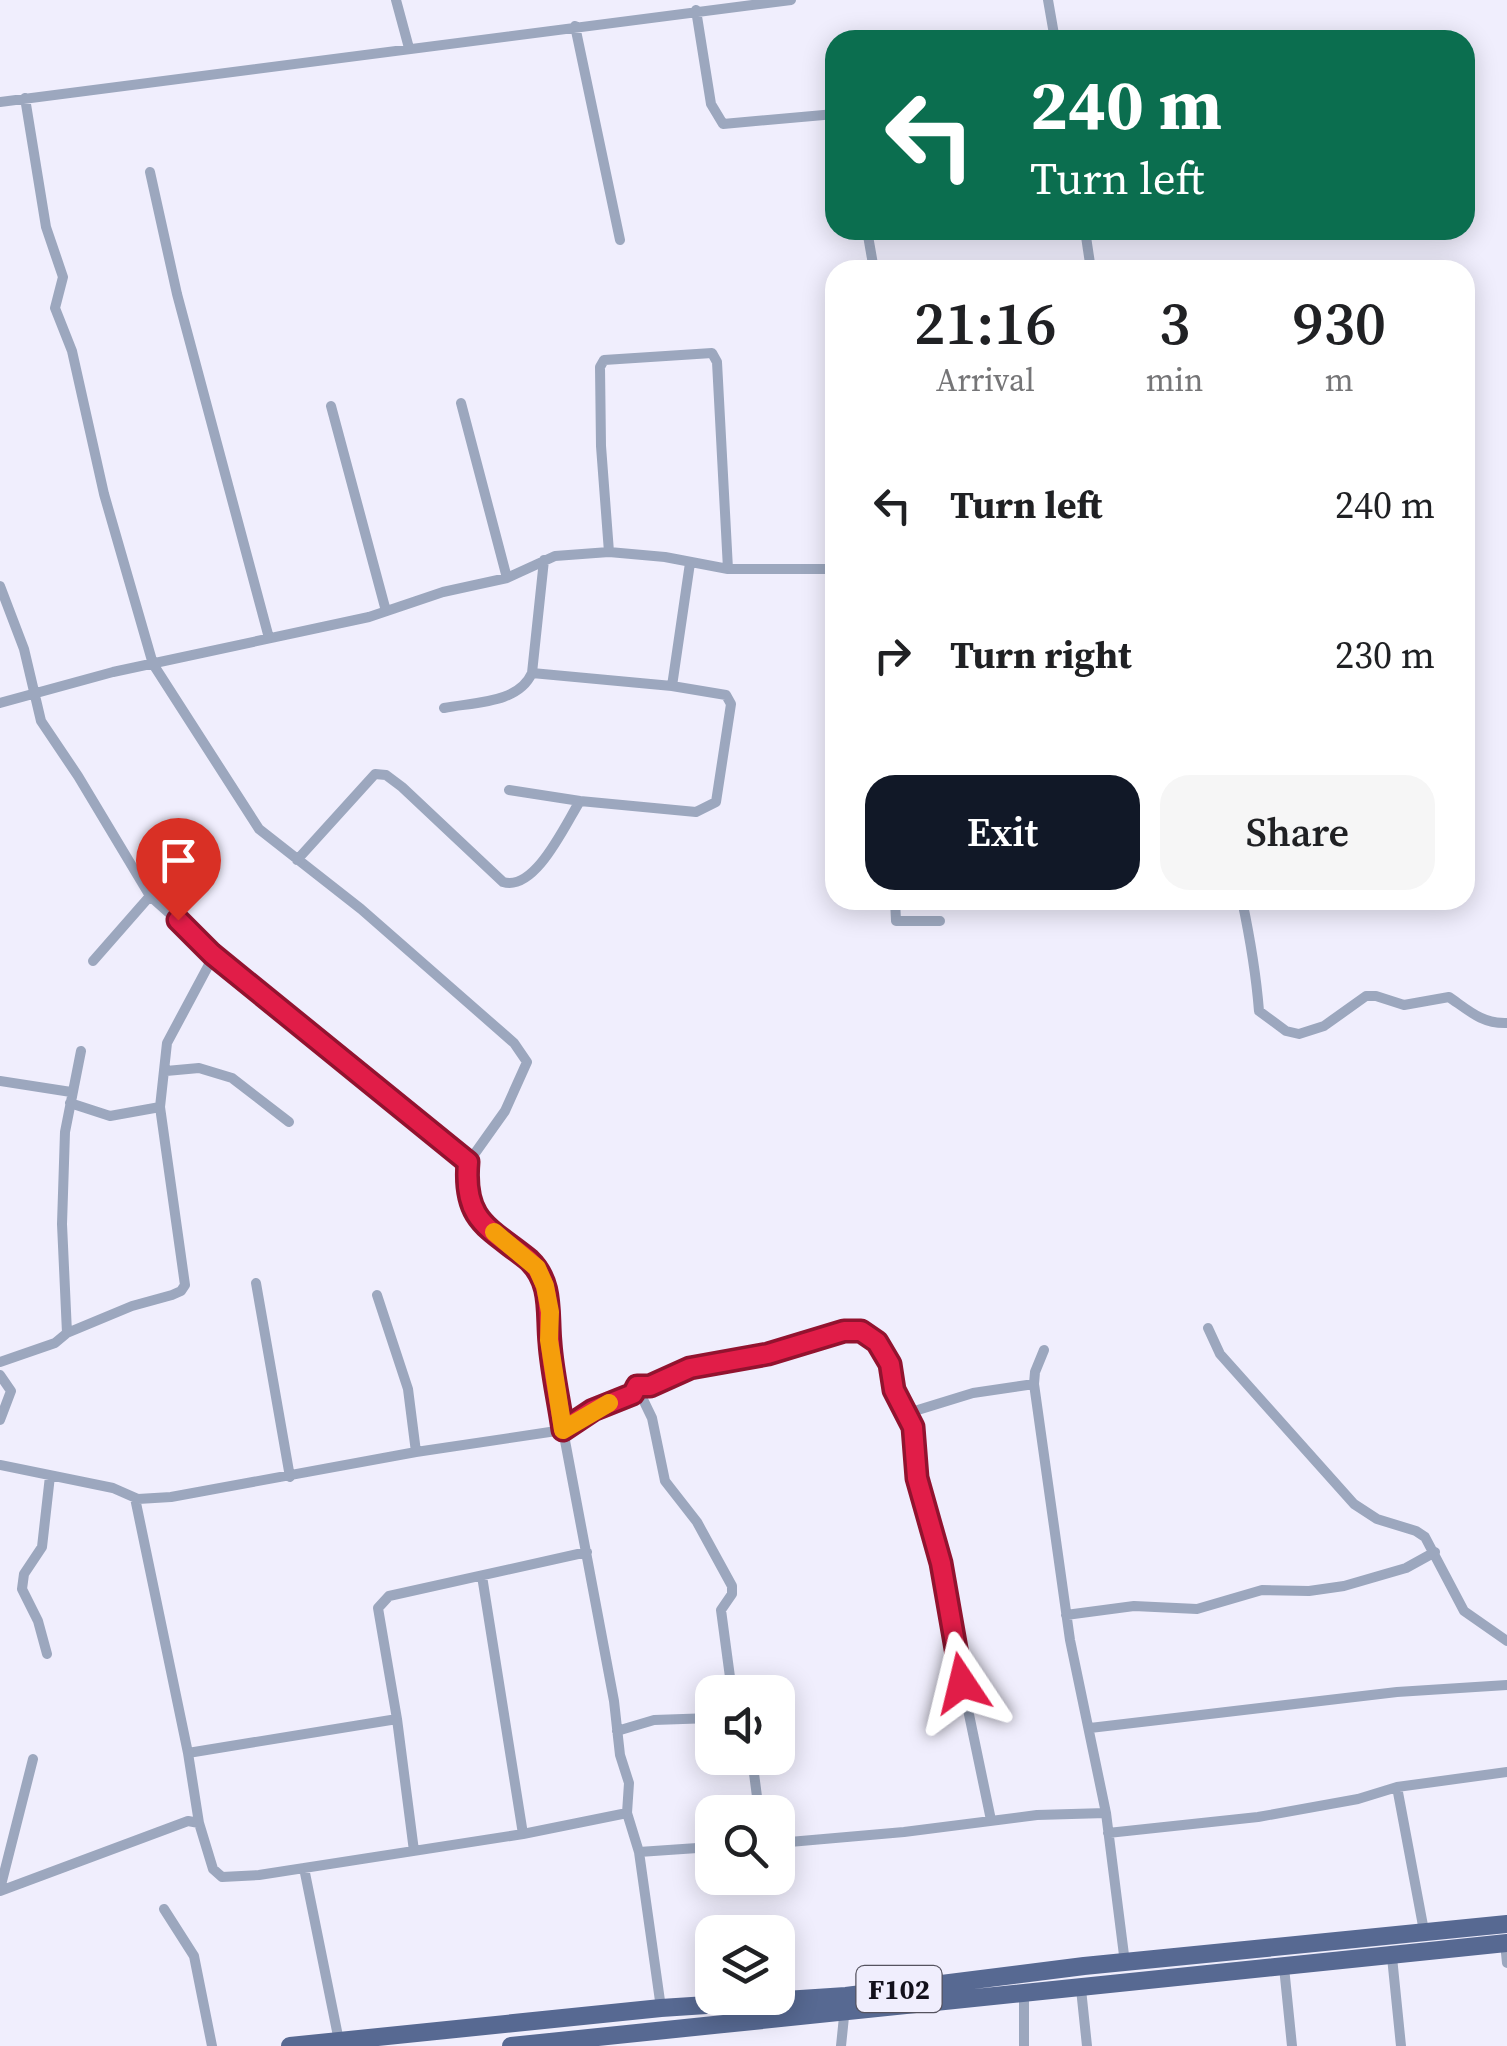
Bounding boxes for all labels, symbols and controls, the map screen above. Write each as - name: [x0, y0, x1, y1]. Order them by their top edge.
- text: 240 m: [1030, 56, 1222, 152]
- icon: left: [865, 70, 995, 200]
- text: Turn left: [1030, 147, 1204, 209]
- text: 21:16: [914, 282, 1057, 364]
- text: 3: [1159, 282, 1190, 364]
- text: 930: [1292, 282, 1386, 364]
- text: Arrival: [936, 358, 1035, 402]
- text: min: [1146, 358, 1203, 402]
- text: m: [1325, 358, 1354, 402]
- icon: left: [865, 478, 920, 533]
- text: Turn left: [950, 479, 1102, 531]
- text: 240 m: [1335, 479, 1435, 531]
- icon: right: [865, 628, 920, 683]
- text: Turn right: [950, 629, 1132, 681]
- text: 230 m: [1335, 629, 1435, 681]
- button: Exit: [865, 775, 1140, 890]
- button: Share: [1160, 775, 1435, 890]
- pin: [136, 818, 221, 921]
- icon: arrive: [151, 833, 206, 888]
- position arrow: [910, 1631, 1014, 1735]
- map controls: [695, 1675, 795, 2015]
- button: sound: [695, 1675, 795, 1775]
- button: search: [695, 1795, 795, 1895]
- button: layers: [695, 1915, 795, 2015]
- road number: F102: [856, 1966, 942, 2012]

